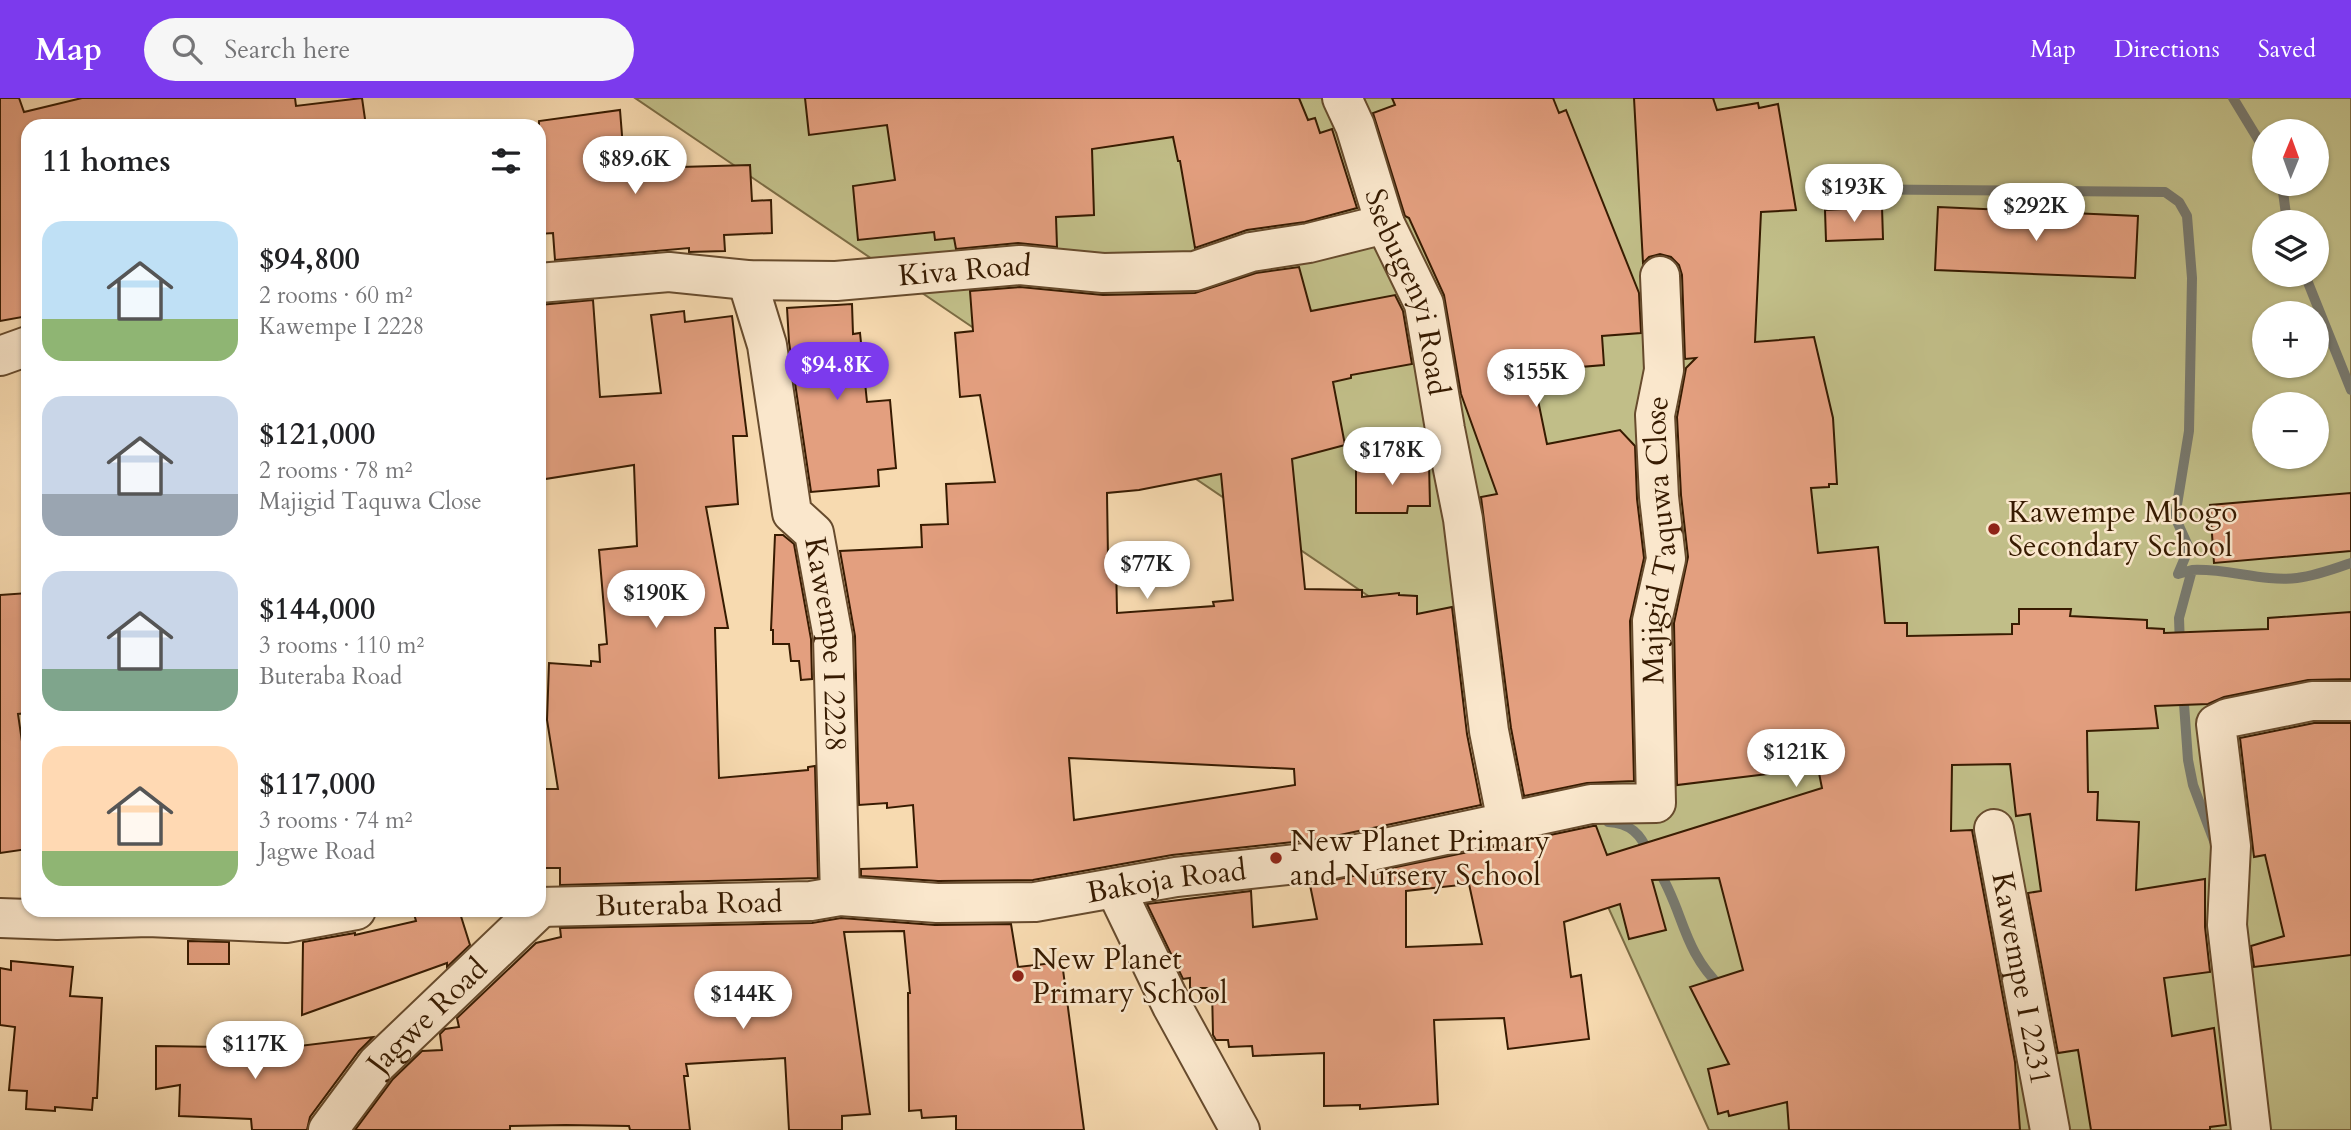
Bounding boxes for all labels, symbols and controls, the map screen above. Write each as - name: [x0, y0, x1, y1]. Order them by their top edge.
- search box: [144, 18, 634, 81]
- text: Map: [35, 27, 102, 72]
- icon: search: [168, 30, 206, 68]
- text: Search here: [224, 32, 350, 67]
- text: Map: [2030, 33, 2076, 66]
- text: Directions: [2114, 33, 2220, 66]
- text: Saved: [2258, 33, 2316, 66]
- north arrow: [2252, 119, 2329, 196]
- map controls: [2252, 119, 2329, 469]
- pin: $89.6K: [578, 136, 692, 196]
- text: 11 homes: [42, 141, 171, 182]
- icon: filters: [487, 142, 525, 180]
- text: $89.6K: [599, 143, 671, 174]
- pin: $193K: [1805, 164, 1903, 224]
- text: $193K: [1821, 171, 1887, 202]
- street label: Ssebugenyi Road: [1355, 184, 1459, 398]
- pin: $292K: [1987, 184, 2085, 243]
- text: $292K: [2003, 190, 2069, 221]
- button: layers: [2252, 210, 2329, 287]
- text: $94,800: [259, 239, 360, 280]
- street label: Kiva Road: [897, 244, 1033, 296]
- icon: home: [98, 249, 182, 333]
- text: 2 rooms · 60 m²: [259, 280, 412, 311]
- button: +: [2252, 301, 2329, 378]
- text: Kawempe I 2228: [259, 311, 424, 342]
- pin: $94.8K: [780, 342, 894, 402]
- text: $94.8K: [801, 349, 873, 380]
- pin: $155K: [1487, 350, 1585, 409]
- text: $155K: [1503, 356, 1569, 387]
- street label: Majigid Taquwa Close: [1631, 392, 1687, 685]
- button: −: [2252, 392, 2329, 469]
- text: $121,000: [259, 414, 375, 455]
- icon: home: [98, 424, 182, 508]
- pin: $178K: [1343, 428, 1441, 487]
- text: $178K: [1359, 434, 1425, 465]
- text: 2 rooms · 78 m²: [259, 455, 412, 486]
- text: Majigid Taquwa Close: [259, 486, 482, 517]
- place label: Kawempe Mbogo Secondary School: [2008, 492, 2238, 567]
- marker: Kawempe Mbogo Secondary School: [1986, 521, 2002, 537]
- street label: Kawempe I 2228: [795, 534, 857, 752]
- pin: $77K: [1106, 542, 1188, 601]
- text: $77K: [1120, 548, 1174, 579]
- pin: $190K: [607, 570, 705, 630]
- text: $190K: [623, 577, 689, 608]
- text: $144,000: [259, 589, 375, 630]
- icon: home: [98, 599, 182, 683]
- text: 3 rooms · 110 m²: [259, 630, 424, 661]
- text: Buteraba Road: [259, 661, 402, 692]
- pin: $121K: [1747, 730, 1845, 789]
- text: $121K: [1763, 736, 1829, 767]
- text: $117,000: [259, 764, 375, 805]
- icon: home: [98, 774, 182, 858]
- text: 3 rooms · 74 m²: [259, 805, 412, 836]
- place label: New Planet Primary and Nursery School: [1290, 821, 1550, 896]
- text: Jagwe Road: [259, 836, 375, 867]
- street label: Bakoja Road: [1083, 849, 1248, 913]
- marker: New Planet Primary and Nursery School: [1268, 850, 1284, 866]
- street label: Kawempe I 2231: [1982, 869, 2062, 1088]
- street label: Buteraba Road: [595, 881, 783, 926]
- place label: New Planet Primary School: [1032, 939, 1228, 1014]
- street label: Jagwe Road: [355, 949, 496, 1084]
- marker: New Planet Primary School: [1010, 968, 1026, 984]
- pin: $144K: [694, 972, 792, 1031]
- text: $144K: [710, 978, 776, 1009]
- pin: $117K: [206, 1021, 304, 1081]
- text: $117K: [222, 1028, 288, 1059]

